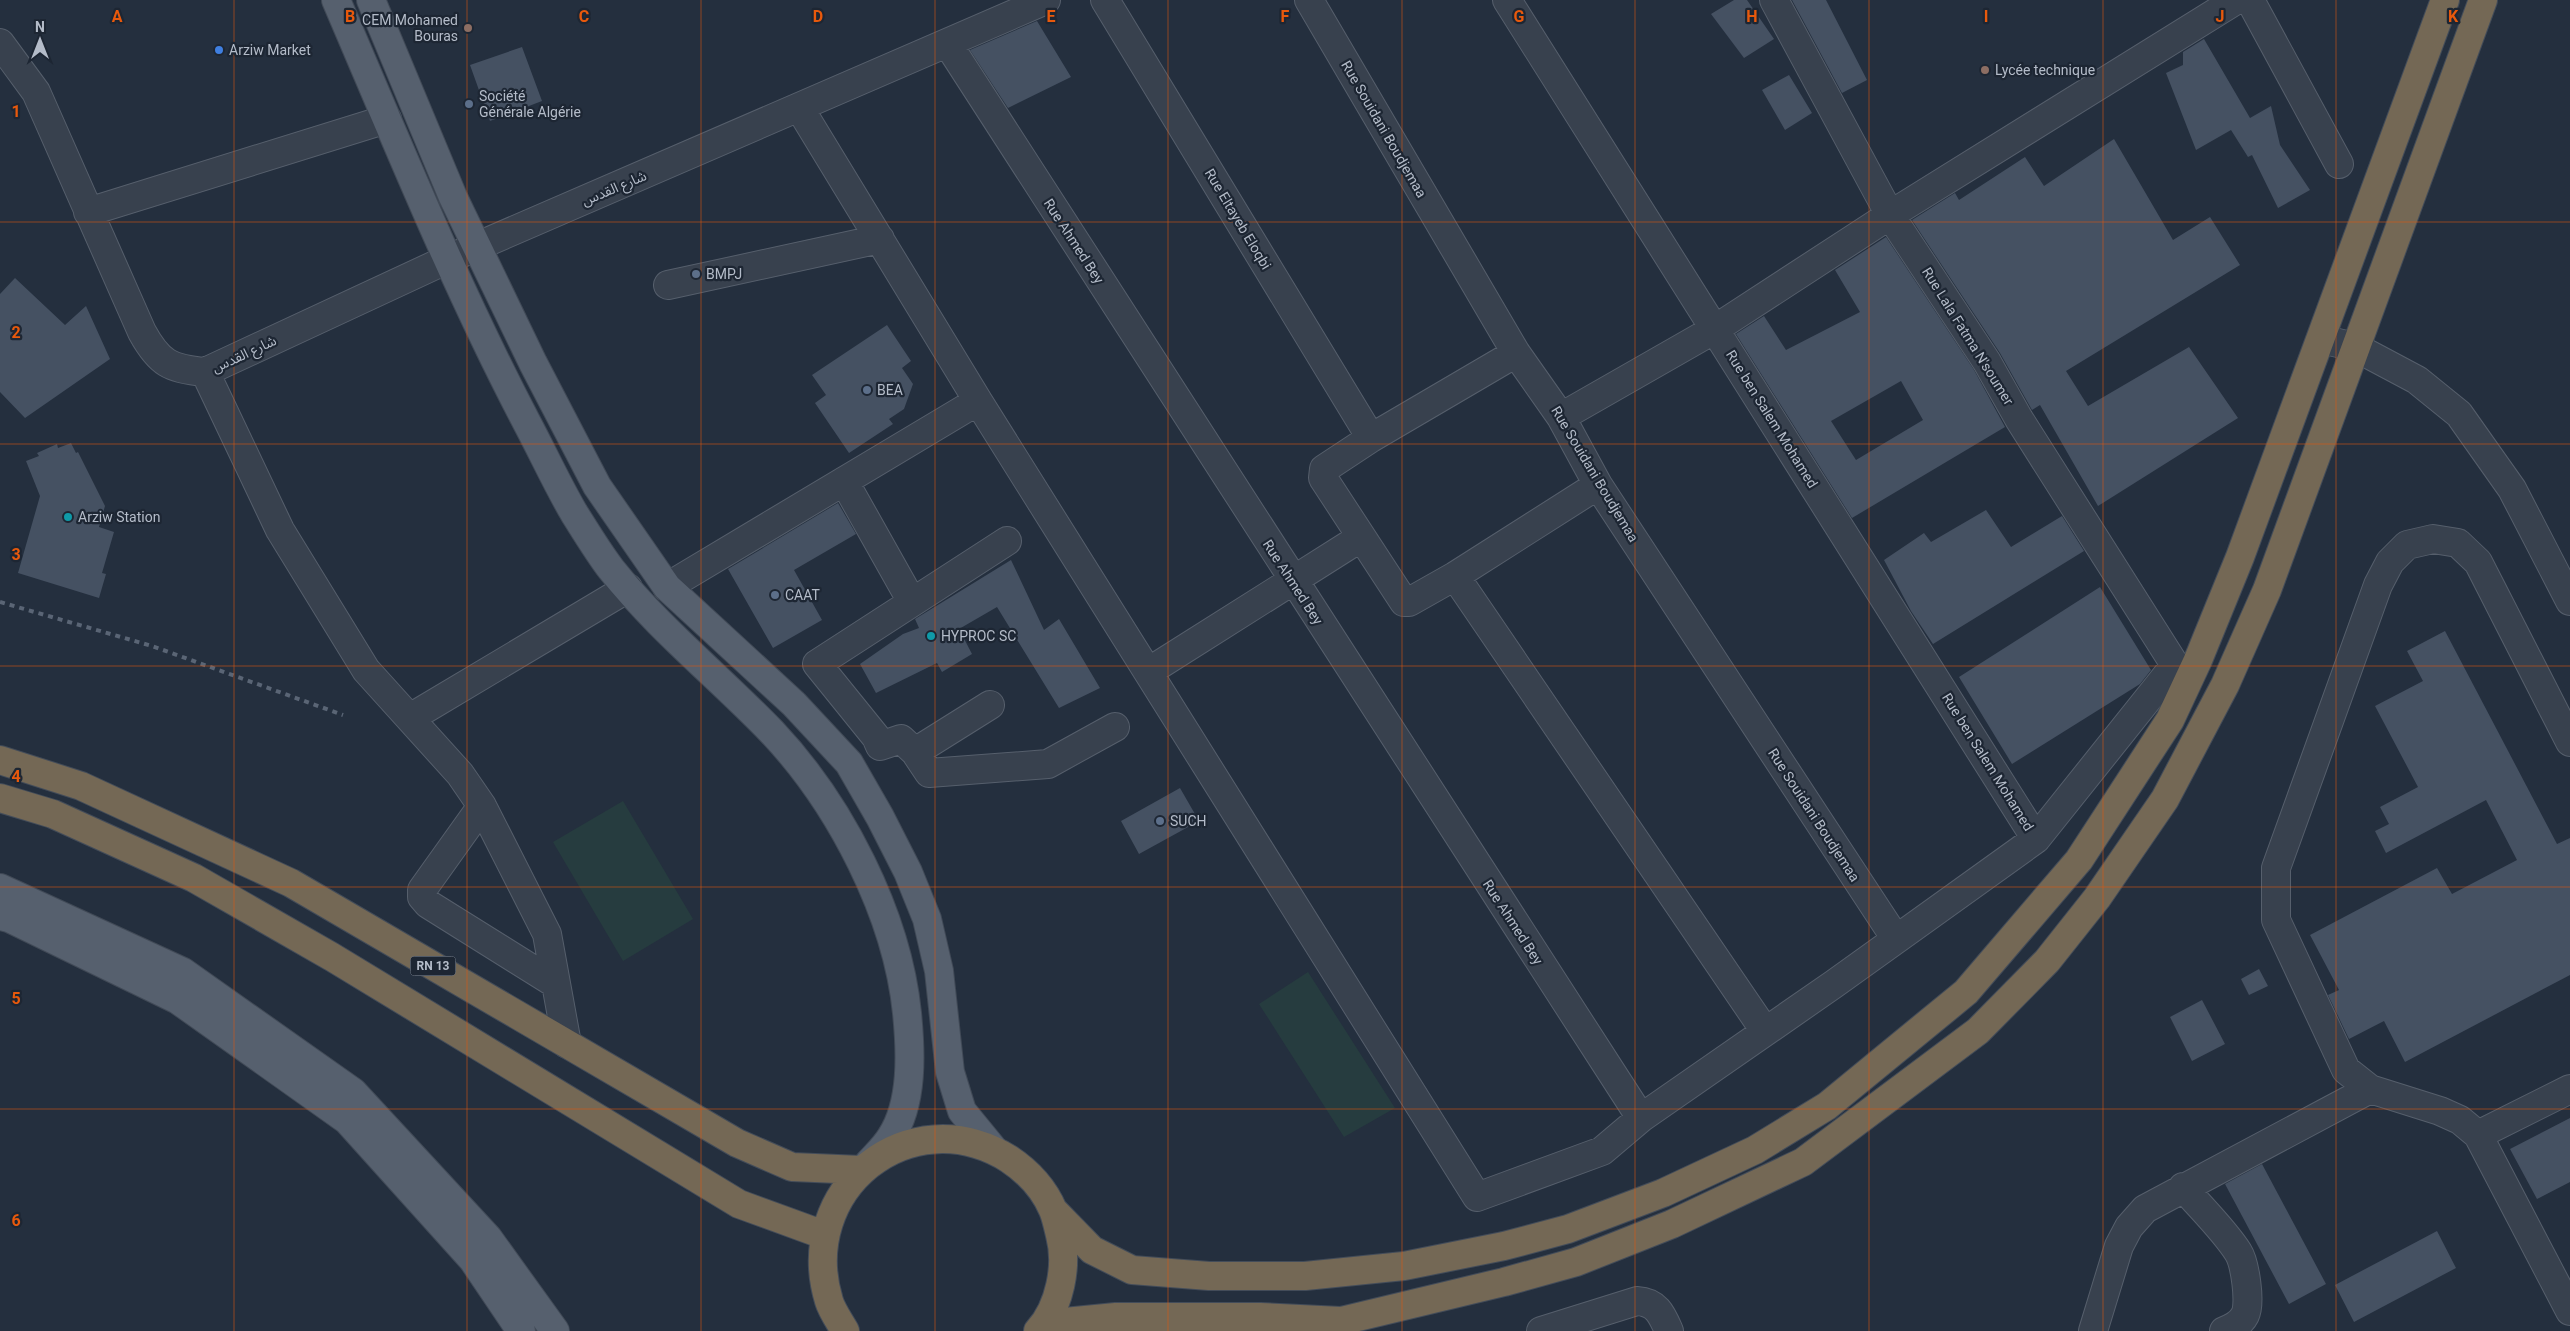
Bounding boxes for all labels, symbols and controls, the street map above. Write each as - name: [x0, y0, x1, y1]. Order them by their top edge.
- text: A: [112, 7, 123, 26]
- text: B: [345, 7, 355, 26]
- text: C: [579, 7, 589, 26]
- text: D: [813, 7, 823, 26]
- text: E: [1047, 7, 1056, 26]
- text: F: [1281, 7, 1290, 26]
- text: G: [1514, 7, 1525, 26]
- text: H: [1746, 7, 1758, 26]
- text: I: [1984, 7, 1988, 26]
- text: J: [2216, 7, 2224, 26]
- text: K: [2448, 7, 2459, 26]
- place label: CEM Mohamed Bouras: [362, 12, 458, 44]
- north arrow: [15, 15, 65, 65]
- text: N: [35, 19, 45, 35]
- marker: CEM Mohamed Bouras: [462, 22, 474, 34]
- place label: Arziw Market: [229, 42, 311, 58]
- marker: Arziw Market: [213, 44, 225, 56]
- street label: Rue Souidani Boudjemaa: [1338, 58, 1430, 200]
- place label: Lycée technique: [1995, 62, 2095, 78]
- marker: Lycée technique: [1979, 64, 1991, 76]
- place label: Société Générale Algérie: [479, 88, 581, 120]
- marker: Société Générale Algérie: [463, 98, 475, 110]
- text: 1: [11, 102, 21, 121]
- street label: Rue Eltayeb Eloqbi: [1202, 166, 1274, 272]
- street label: شارع القدس: [579, 167, 650, 212]
- street label: Rue Ahmed Bey: [1041, 196, 1108, 287]
- street label: Rue Lala Fatma N'soumer: [1919, 264, 2017, 408]
- place label: BMPJ: [706, 266, 742, 282]
- marker: BMPJ: [690, 268, 702, 280]
- text: 2: [11, 323, 21, 342]
- street label: شارع القدس: [209, 332, 280, 379]
- street label: Rue ben Salem Mohamed: [1723, 347, 1821, 491]
- place label: BEA: [877, 382, 903, 398]
- marker: BEA: [861, 384, 873, 396]
- street label: Rue Souidani Boudjemaa: [1548, 403, 1642, 545]
- place label: Arziw Station: [78, 509, 160, 525]
- marker: Arziw Station: [62, 511, 74, 523]
- street label: Rue Ahmed Bey: [1260, 537, 1327, 628]
- text: 3: [11, 545, 21, 564]
- place label: CAAT: [785, 587, 820, 603]
- marker: CAAT: [769, 589, 781, 601]
- place label: HYPROC SC: [941, 628, 1016, 644]
- marker: HYPROC SC: [925, 630, 937, 642]
- street label: Rue ben Salem Mohamed: [1939, 690, 2037, 834]
- street label: Rue Souidani Boudjemaa: [1765, 745, 1863, 885]
- text: 4: [11, 767, 21, 786]
- place label: SUCH: [1170, 813, 1207, 829]
- marker: SUCH: [1154, 815, 1166, 827]
- street label: Rue Ahmed Bey: [1480, 877, 1547, 968]
- road number: RN 13: [410, 956, 456, 976]
- text: 5: [11, 989, 21, 1008]
- text: 6: [11, 1211, 21, 1230]

